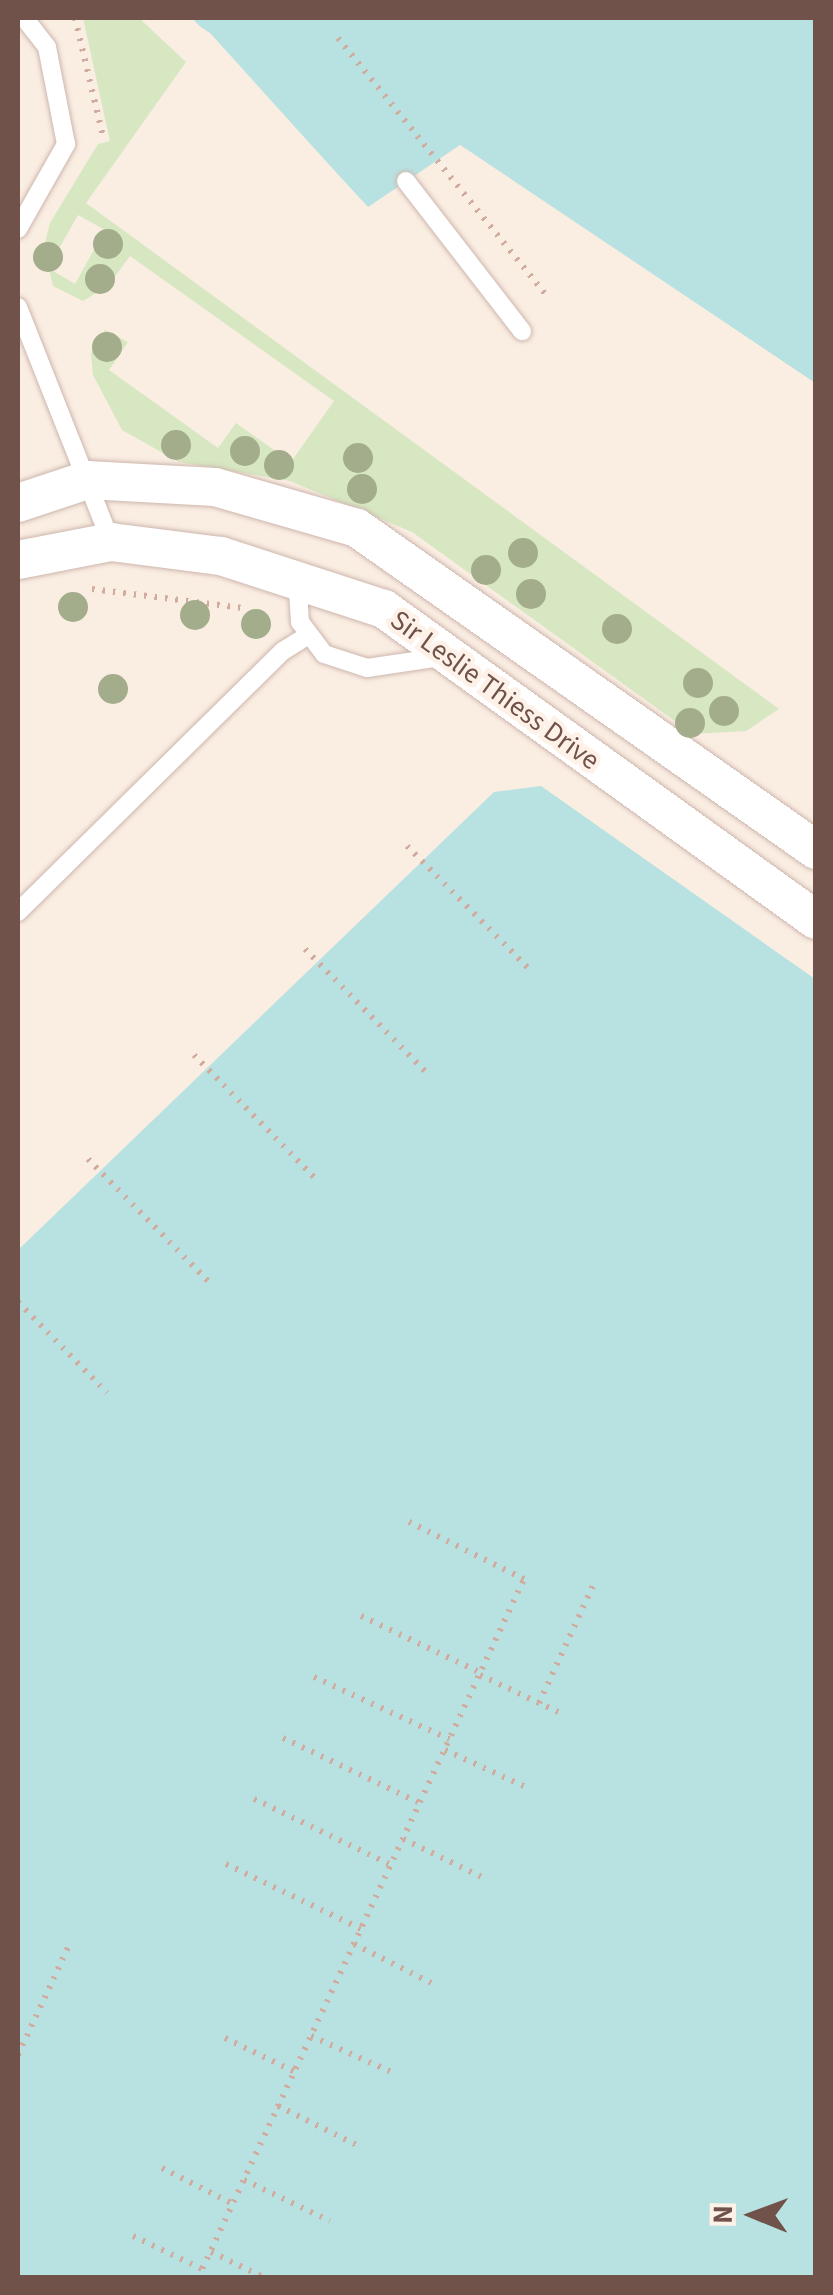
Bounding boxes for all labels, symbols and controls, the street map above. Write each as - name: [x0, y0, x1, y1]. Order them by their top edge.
- street label: Sir Leslie Thiess Drive: [384, 603, 606, 777]
- north arrow: [703, 2165, 803, 2265]
- text: N: [703, 2205, 743, 2224]

